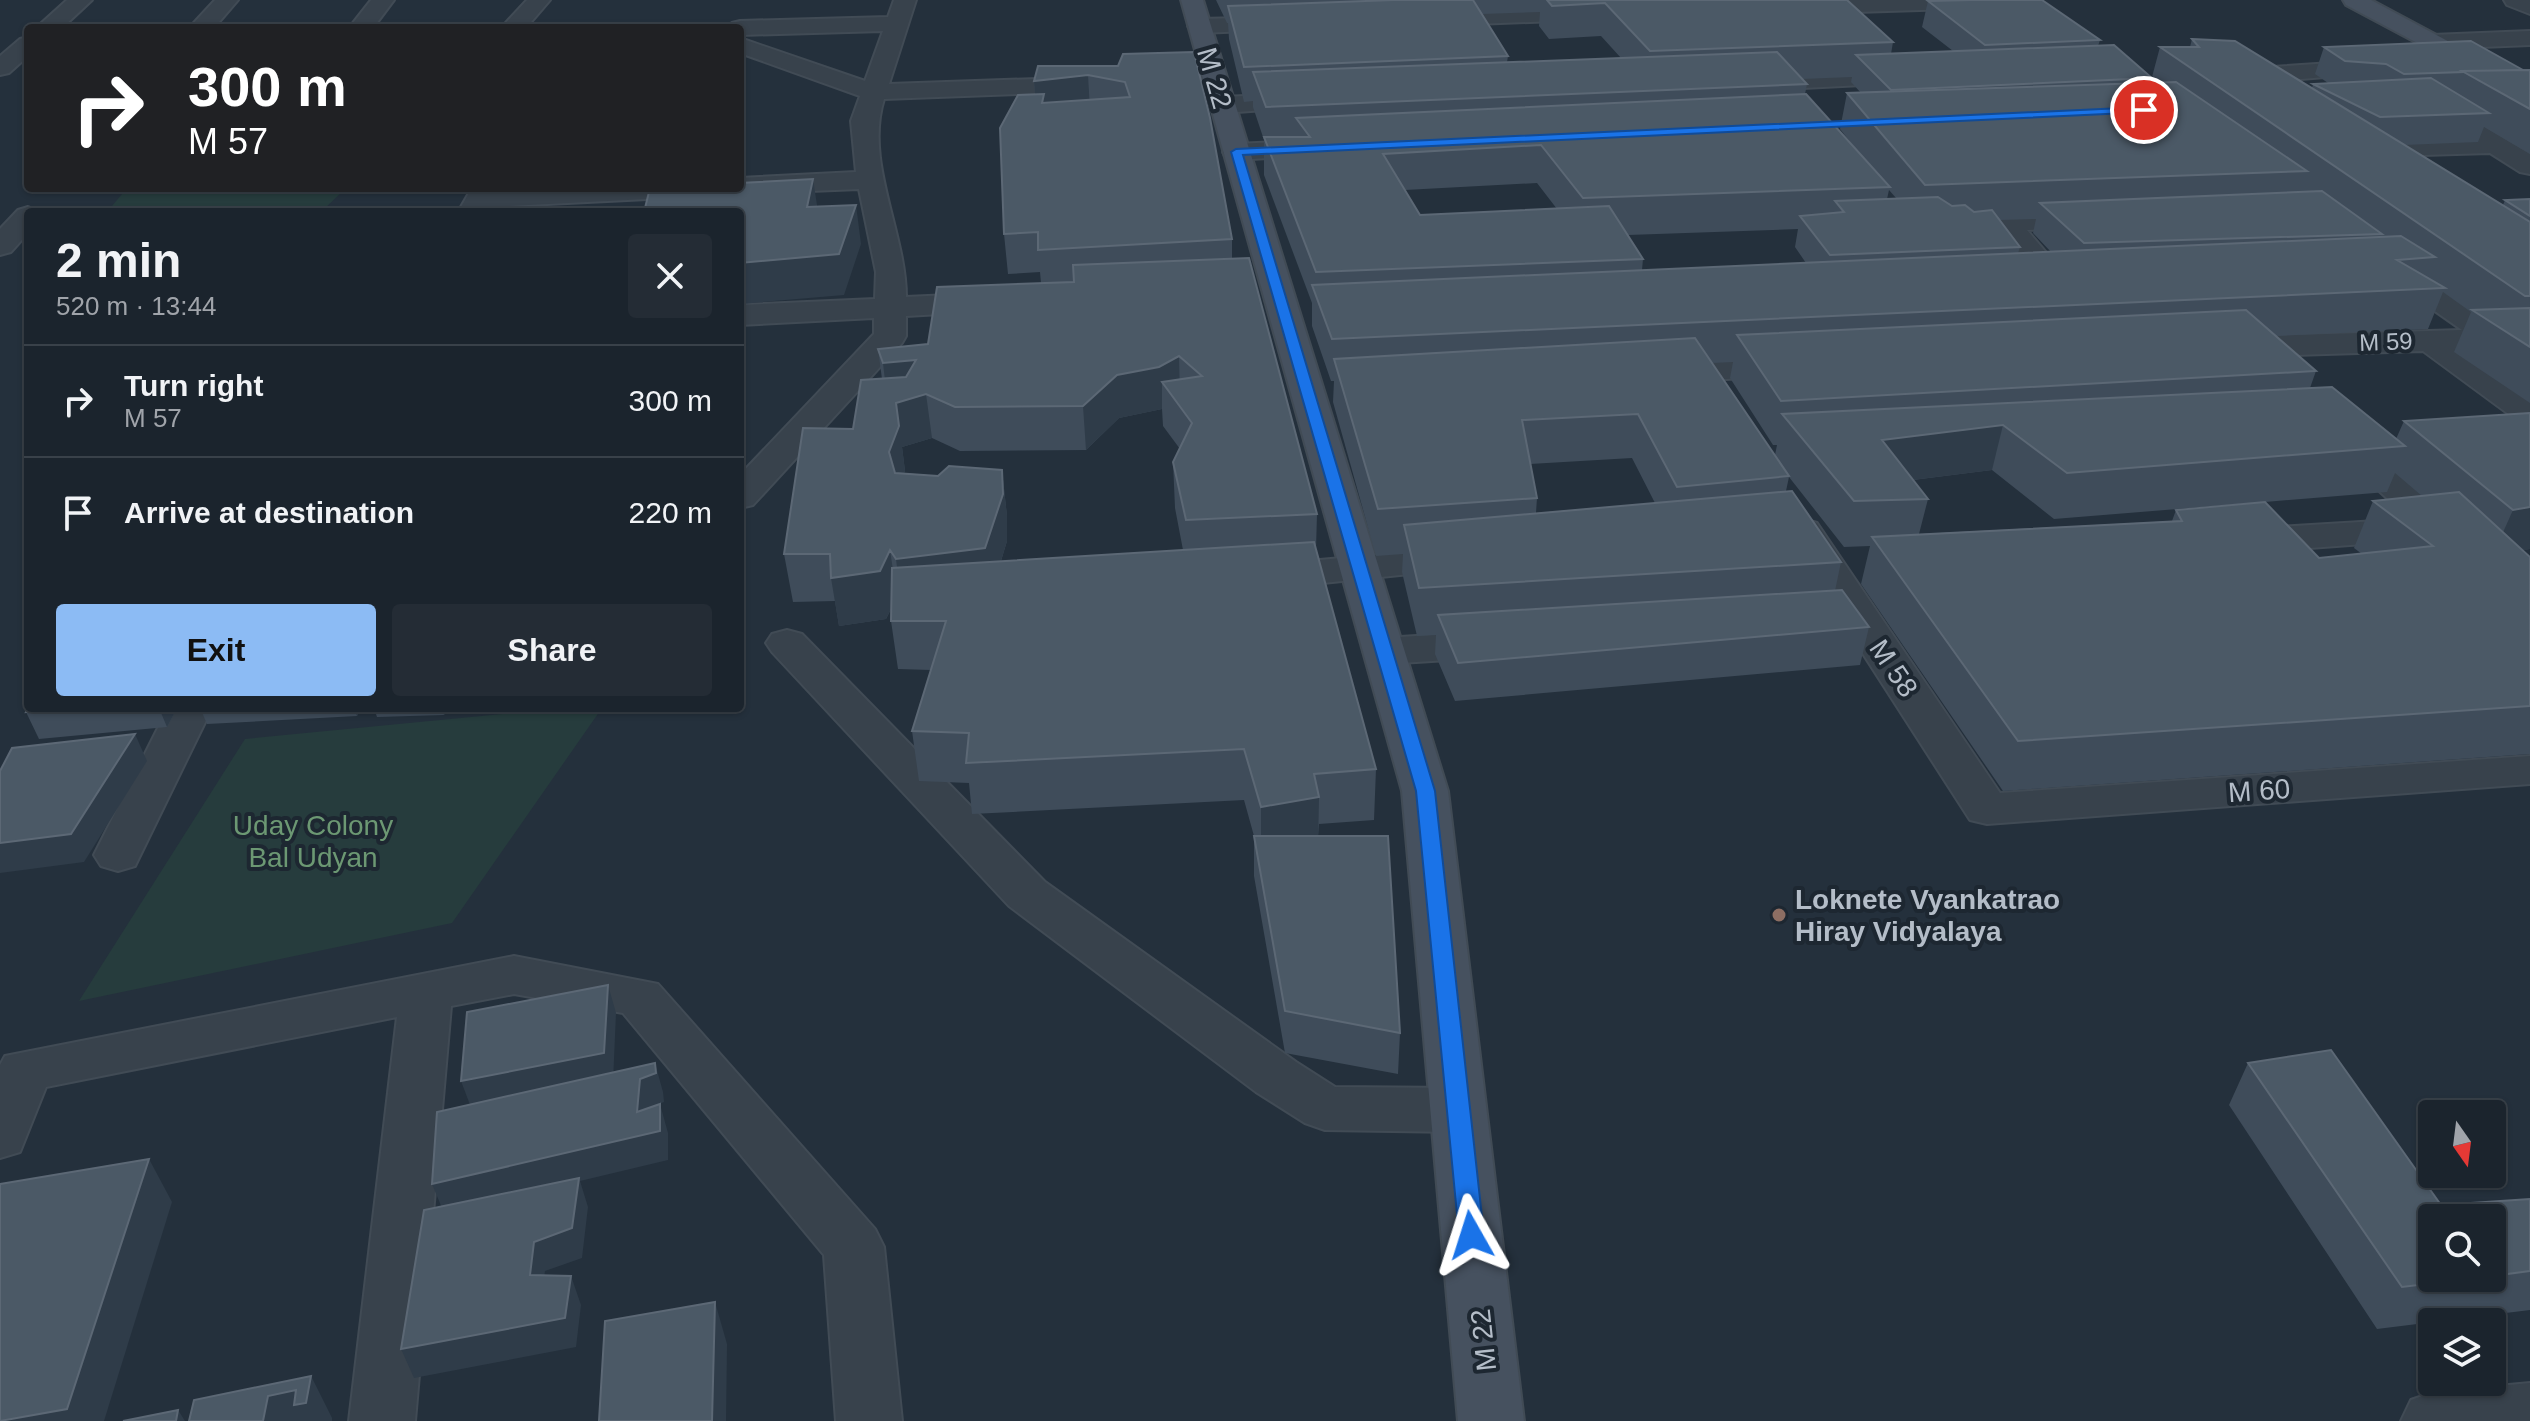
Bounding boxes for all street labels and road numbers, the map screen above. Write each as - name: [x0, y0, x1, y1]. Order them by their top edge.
- street label: M 22: [1191, 44, 1238, 112]
- street label: M 59: [2359, 327, 2413, 356]
- street label: M 58: [1863, 634, 1924, 703]
- street label: M 60: [2227, 773, 2291, 808]
- street label: M 22: [1465, 1307, 1502, 1373]

